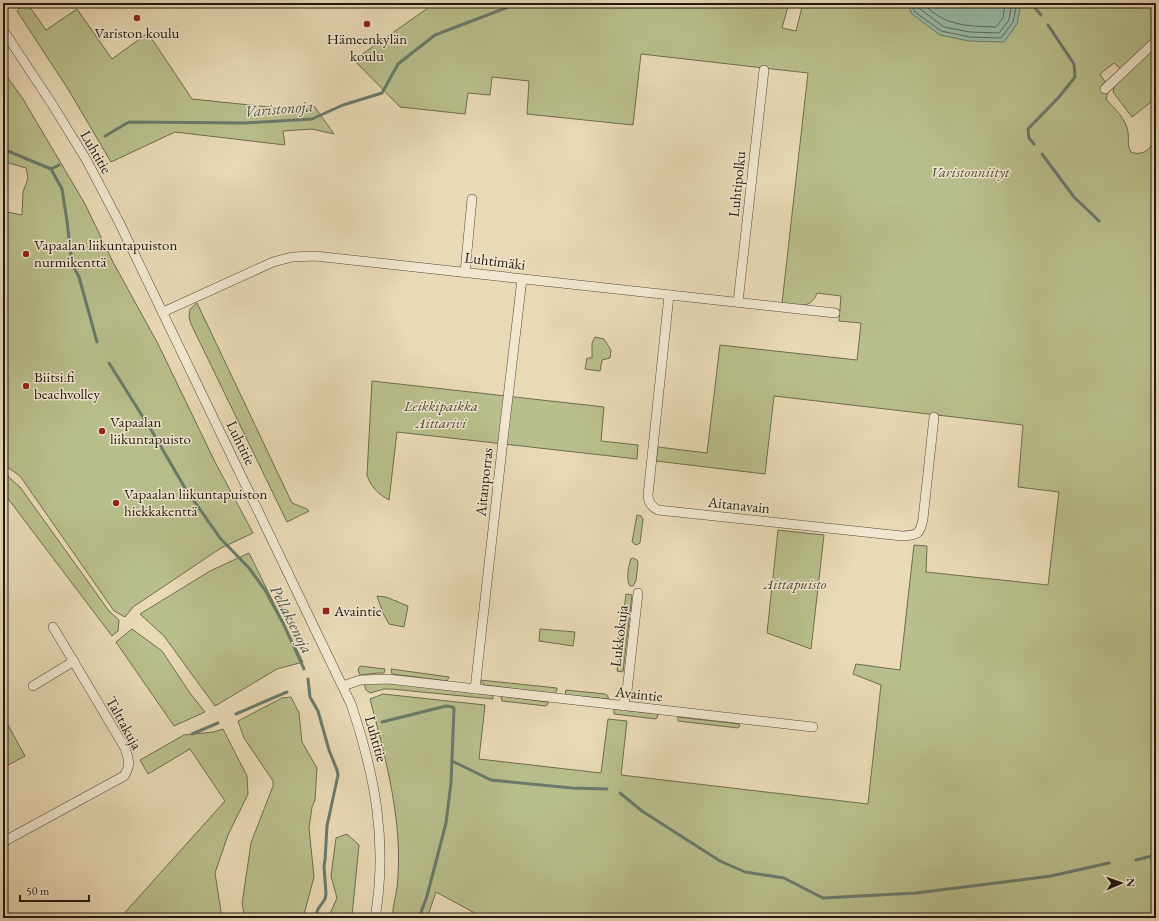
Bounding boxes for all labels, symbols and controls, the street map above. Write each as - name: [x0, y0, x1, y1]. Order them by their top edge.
- marker: Variston koulu: [132, 13, 142, 23]
- marker: Hämeenkylän koulu: [362, 19, 372, 29]
- place label: Variston koulu: [94, 23, 180, 42]
- place label: Hämeenkylän koulu: [327, 29, 407, 65]
- water label: Varistonoja: [244, 95, 314, 122]
- street label: Luhtitie: [76, 127, 116, 177]
- street label: Luhtipolku: [724, 150, 749, 218]
- park label: Varistonniityt: [931, 162, 1010, 181]
- place label: Vapaalan liikuntapuiston nurmikenttä: [34, 235, 177, 271]
- street label: Luhtimäki: [464, 247, 527, 274]
- marker: Vapaalan liikuntapuiston nurmikenttä: [21, 249, 31, 259]
- place label: Biitsi.fi beachvolley: [34, 367, 100, 403]
- marker: Biitsi.fi beachvolley: [21, 381, 31, 391]
- park label: Leikkipaikka Aittarivi: [403, 396, 478, 432]
- place label: Vapaalan liikuntapuisto: [110, 412, 191, 448]
- street label: Luhtitie: [223, 417, 260, 468]
- marker: Vapaalan liikuntapuisto: [97, 426, 107, 436]
- street label: Aitanporras: [470, 447, 497, 518]
- place label: Vapaalan liikuntapuiston hiekkakenttä: [124, 484, 267, 520]
- street label: Aitanavain: [706, 492, 771, 517]
- marker: Vapaalan liikuntapuiston hiekkakenttä: [111, 498, 121, 508]
- park label: Aittapuisto: [762, 574, 827, 593]
- water label: Pellaksenoja: [265, 581, 318, 657]
- place label: Avaintie: [333, 601, 382, 620]
- street label: Lukkokuja: [605, 604, 632, 668]
- marker: Avaintie: [321, 606, 331, 616]
- street label: Avaintie: [613, 681, 664, 705]
- street label: Talttakuja: [102, 693, 147, 753]
- street label: Luhtitie: [361, 714, 392, 764]
- north arrow: [1101, 863, 1141, 903]
- scale bar: [20, 877, 89, 903]
- text: N: [1124, 878, 1138, 887]
- text: 50 m: [26, 883, 50, 899]

